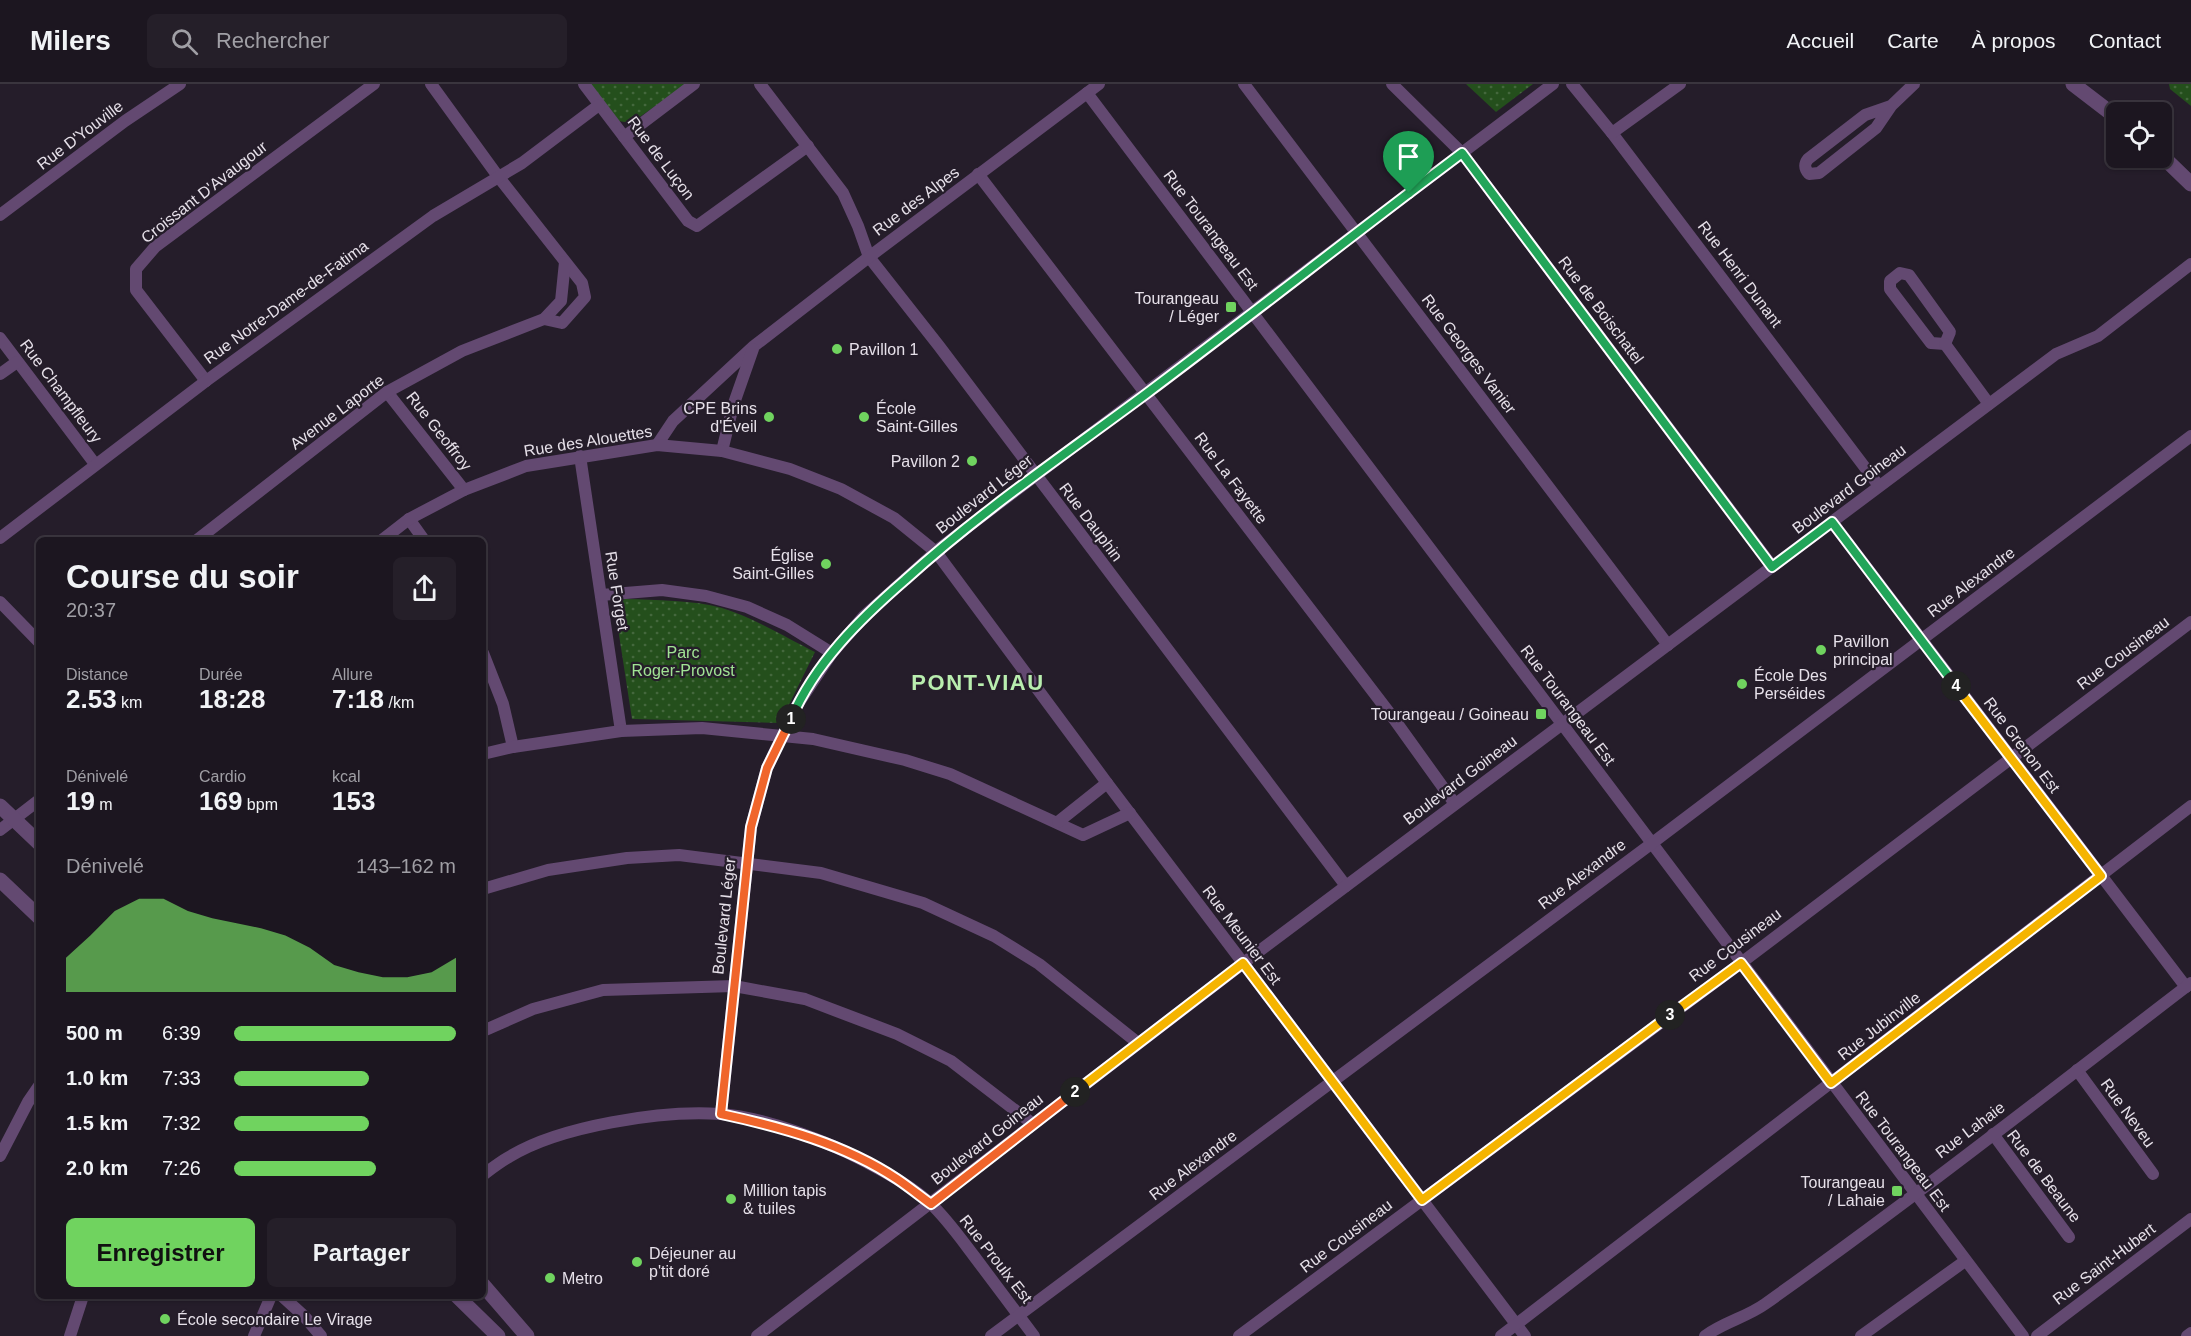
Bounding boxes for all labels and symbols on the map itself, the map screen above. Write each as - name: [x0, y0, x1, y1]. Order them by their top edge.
- street label: Rue D'Youville: [34, 97, 126, 173]
- street label: Rue de Luçon: [624, 113, 698, 203]
- pin: [1383, 131, 1434, 193]
- street label: Croissant D'Avaugour: [138, 137, 271, 246]
- street label: Rue des Alpes: [870, 163, 962, 239]
- street label: Rue Tourangeau Est: [1160, 167, 1262, 294]
- street label: Rue Henri Dunant: [1695, 218, 1786, 331]
- street label: Rue Notre-Dame-de-Fatima: [201, 237, 371, 367]
- street label: Rue de Boischatel: [1555, 253, 1647, 367]
- place label: Tourangeau / Léger: [1134, 290, 1220, 325]
- street label: Rue Georges Vanier: [1419, 291, 1520, 417]
- marker: Tourangeau / Léger: [1224, 300, 1238, 314]
- street label: Rue Champfleury: [17, 336, 105, 446]
- place label: Pavillon 1: [849, 341, 918, 358]
- marker: Pavillon 1: [830, 342, 844, 356]
- street label: Avenue Laporte: [287, 371, 387, 453]
- street label: Rue Geoffroy: [403, 388, 475, 474]
- place label: École Saint-Gilles: [876, 399, 958, 435]
- place label: CPE Brins d'Éveil: [683, 400, 757, 435]
- marker: CPE Brins d'Éveil: [762, 410, 776, 424]
- marker: École Saint-Gilles: [857, 410, 871, 424]
- street label: Rue des Alouettes: [523, 422, 653, 460]
- street label: Rue La Fayette: [1191, 429, 1271, 527]
- street label: Boulevard Goineau: [1789, 441, 1909, 537]
- street label: Boulevard Léger: [933, 451, 1036, 537]
- place label: Pavillon 2: [891, 453, 960, 470]
- marker: Pavillon 2: [965, 454, 979, 468]
- street label: Rue Dauphin: [1056, 480, 1126, 564]
- street label: Rue Alexandre: [1924, 544, 2018, 620]
- place label: Église Saint-Gilles: [732, 546, 814, 582]
- street label: Rue Forget: [602, 550, 632, 632]
- marker: Église Saint-Gilles: [819, 557, 833, 571]
- street label: Rue Cousineau: [2074, 613, 2172, 693]
- place label: Pavillon principal: [1833, 633, 1893, 668]
- street label: Rue Tourangeau Est: [1517, 642, 1619, 769]
- marker: Pavillon principal: [1814, 643, 1828, 657]
- park label: Parc Roger-Provost: [631, 644, 735, 679]
- place label: École Des Perséides: [1754, 666, 1827, 702]
- district label: PONT-VIAU: [911, 670, 1045, 695]
- pin: 4: [1941, 671, 1971, 701]
- marker: École Des Perséides: [1735, 677, 1749, 691]
- street label: Rue Grenon Est: [1981, 694, 2064, 796]
- pin: 1: [776, 704, 806, 734]
- place label: Tourangeau / Goineau: [1371, 706, 1529, 723]
- marker: Tourangeau / Goineau: [1534, 707, 1548, 721]
- street label: Boulevard Goineau: [1400, 732, 1520, 828]
- street label: Rue Alexandre: [1535, 836, 1629, 912]
- street label: Boulevard Léger: [709, 856, 739, 975]
- street label: Rue Meunier Est: [1199, 882, 1285, 988]
- street label: Rue Cousineau: [1686, 905, 1784, 985]
- street label: Rue Jubinville: [1835, 989, 1924, 1063]
- pin: 3: [1655, 1000, 1685, 1030]
- street label: Rue Neveu: [2098, 1076, 2158, 1150]
- pin: 2: [1060, 1077, 1090, 1107]
- street label: Rue Tourangeau Est: [1852, 1088, 1954, 1215]
- street label: Boulevard Goineau: [928, 1090, 1046, 1188]
- street label: Rue Lahaie: [1932, 1099, 2008, 1161]
- street label: Rue de Beaune: [2004, 1126, 2084, 1226]
- street label: Rue Alexandre: [1146, 1127, 1240, 1203]
- place label: Tourangeau / Lahaie: [1800, 1174, 1885, 1209]
- place label: Million tapis & tuiles: [743, 1182, 827, 1217]
- marker: Tourangeau / Lahaie: [1890, 1184, 1904, 1198]
- marker: Million tapis & tuiles: [724, 1192, 738, 1206]
- street label: Rue Cousineau: [1297, 1196, 1395, 1276]
- street label: Rue Proulx Est: [956, 1212, 1036, 1307]
- street label: Rue Saint-Hubert: [2050, 1220, 2159, 1308]
- place label: Déjeuner au p'tit doré: [649, 1245, 736, 1280]
- marker: Déjeuner au p'tit doré: [630, 1255, 644, 1269]
- place label: Metro: [562, 1270, 603, 1287]
- marker: Metro: [543, 1271, 557, 1285]
- place label: École secondaire Le Virage: [177, 1310, 372, 1328]
- marker: École secondaire Le Virage: [158, 1312, 172, 1326]

